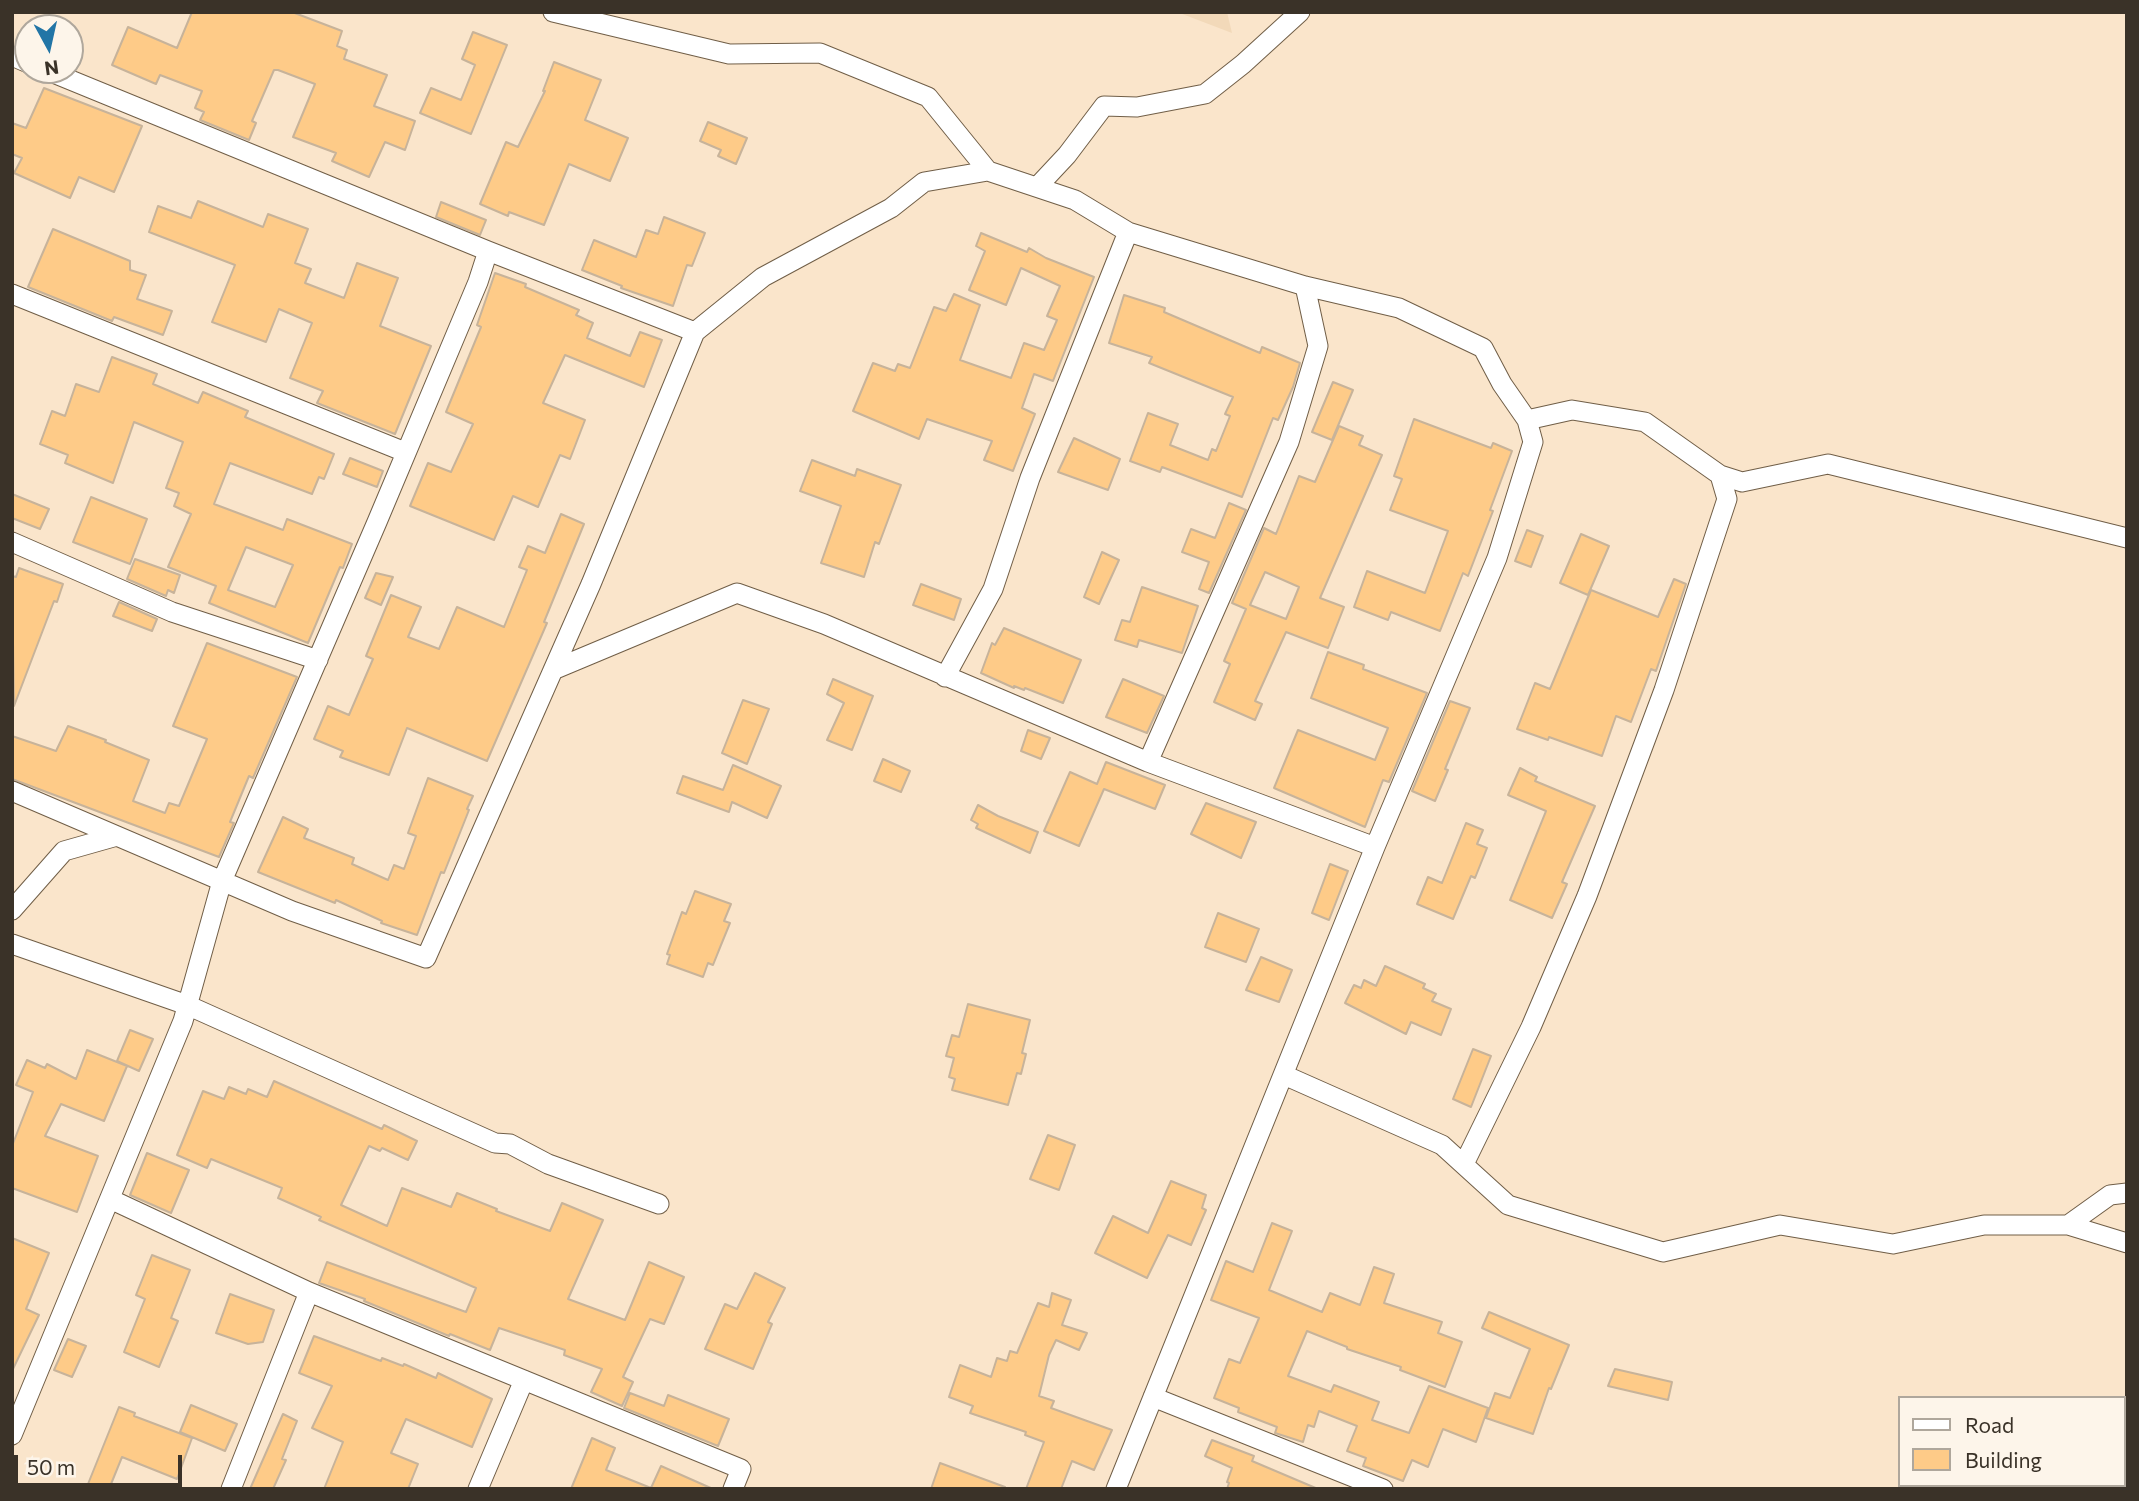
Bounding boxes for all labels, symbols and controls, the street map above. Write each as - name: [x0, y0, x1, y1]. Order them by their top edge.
- north arrow: [14, 14, 84, 84]
- text: N: [43, 56, 60, 81]
- legend: [1898, 1396, 2125, 1487]
- text: Road: [1965, 1412, 2014, 1437]
- scale bar: [18, 1442, 186, 1486]
- text: Building: [1965, 1447, 2042, 1472]
- text: 50 m: [27, 1454, 75, 1479]

